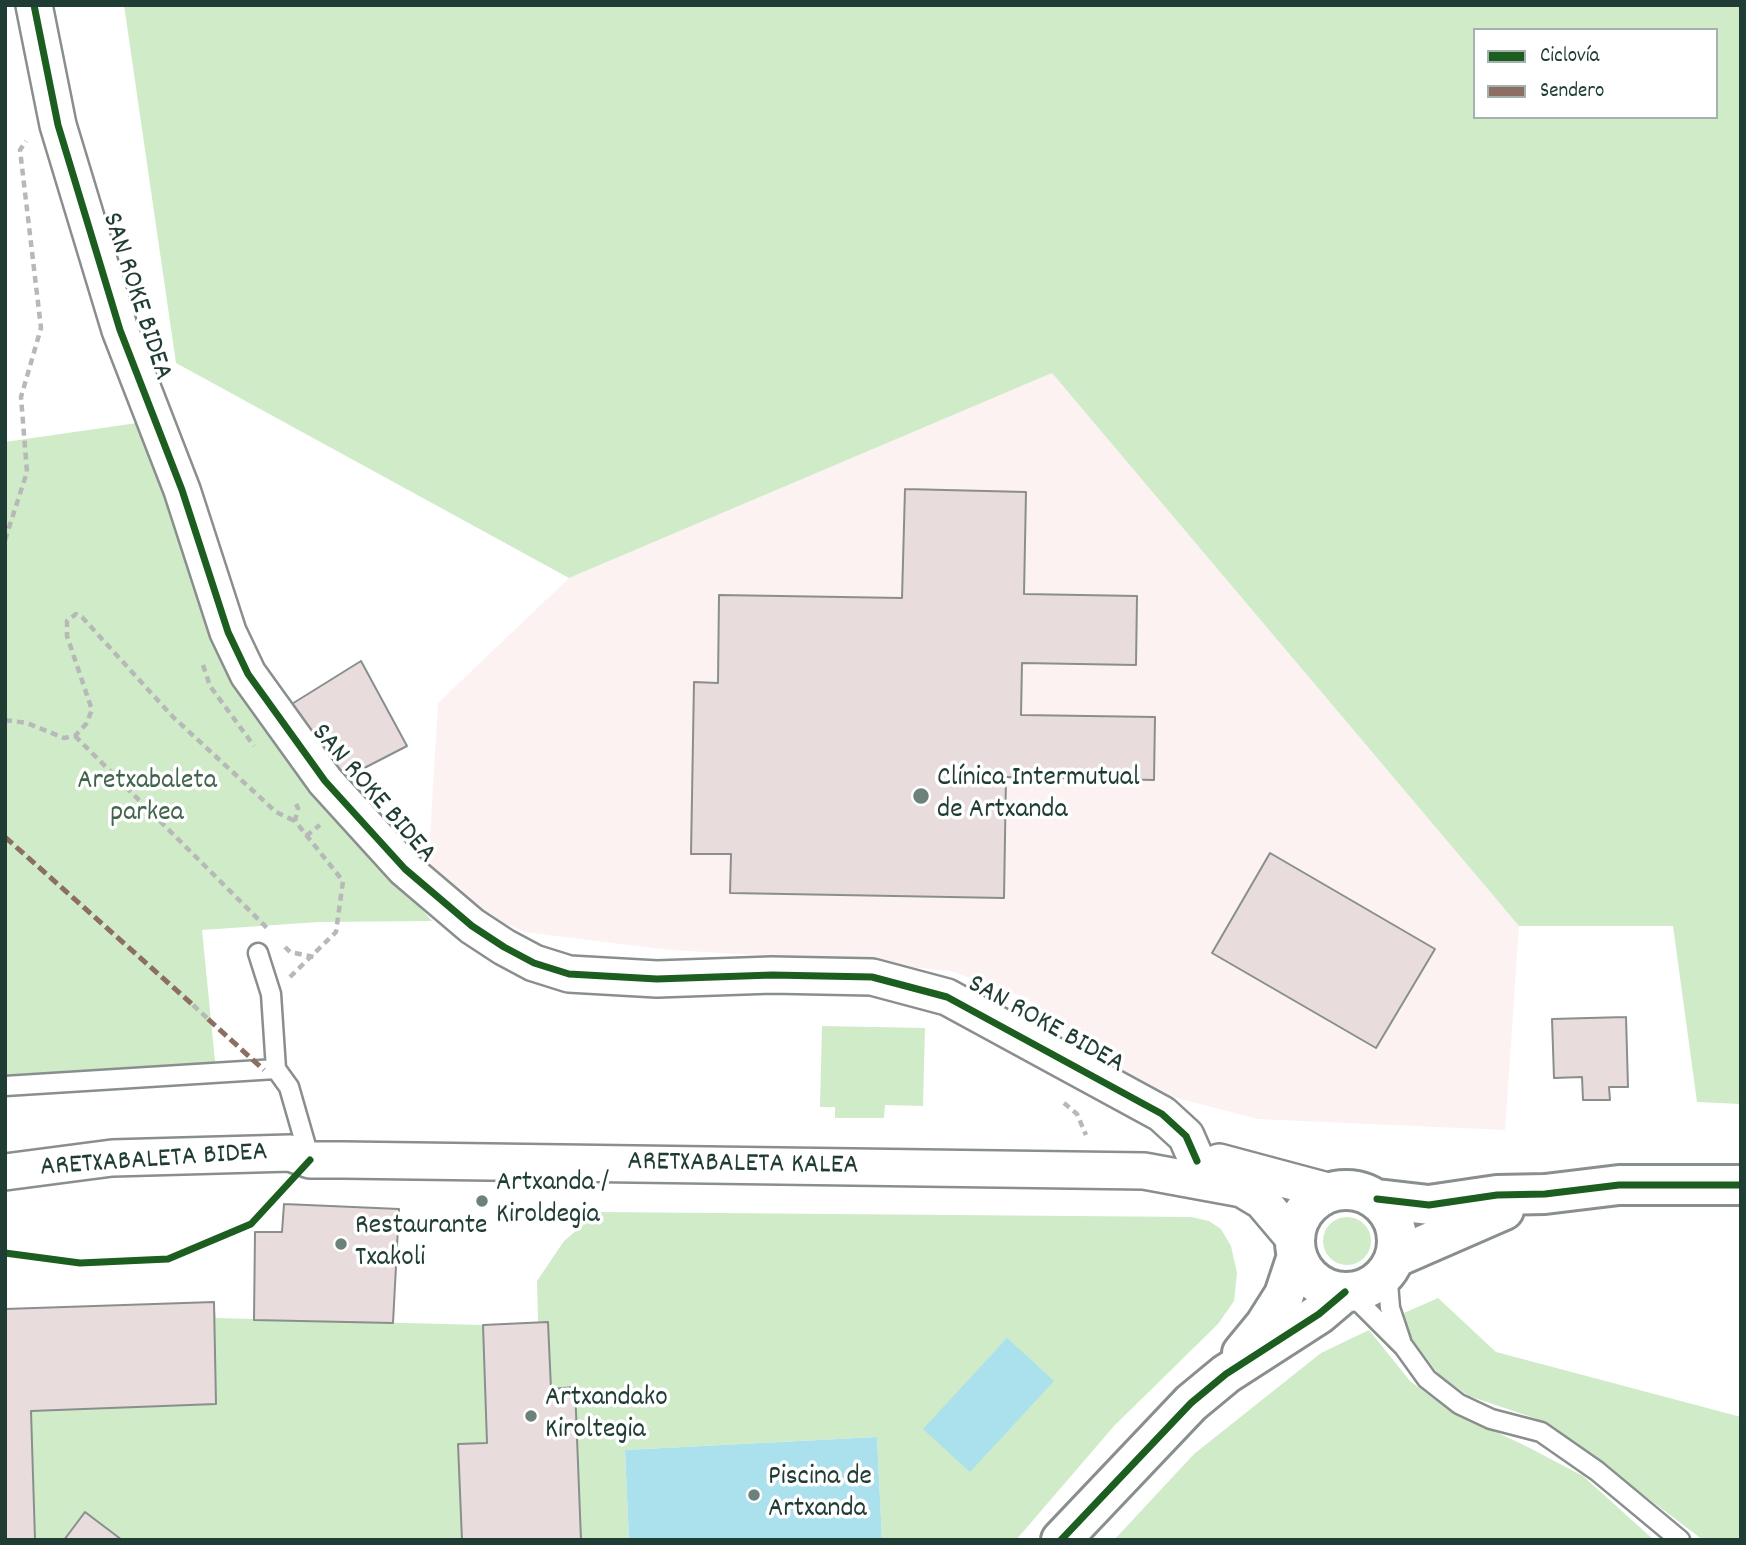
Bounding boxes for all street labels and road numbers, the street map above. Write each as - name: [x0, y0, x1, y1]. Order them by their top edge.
- street label: SAN ROKE BIDEA: [92, 209, 178, 385]
- street label: SAN ROKE BIDEA: [302, 718, 442, 872]
- street label: SAN ROKE BIDEA: [961, 969, 1129, 1083]
- street label: ARETXABALETA BIDEA: [39, 1137, 269, 1187]
- street label: ARETXABALETA KALEA: [627, 1147, 859, 1185]

